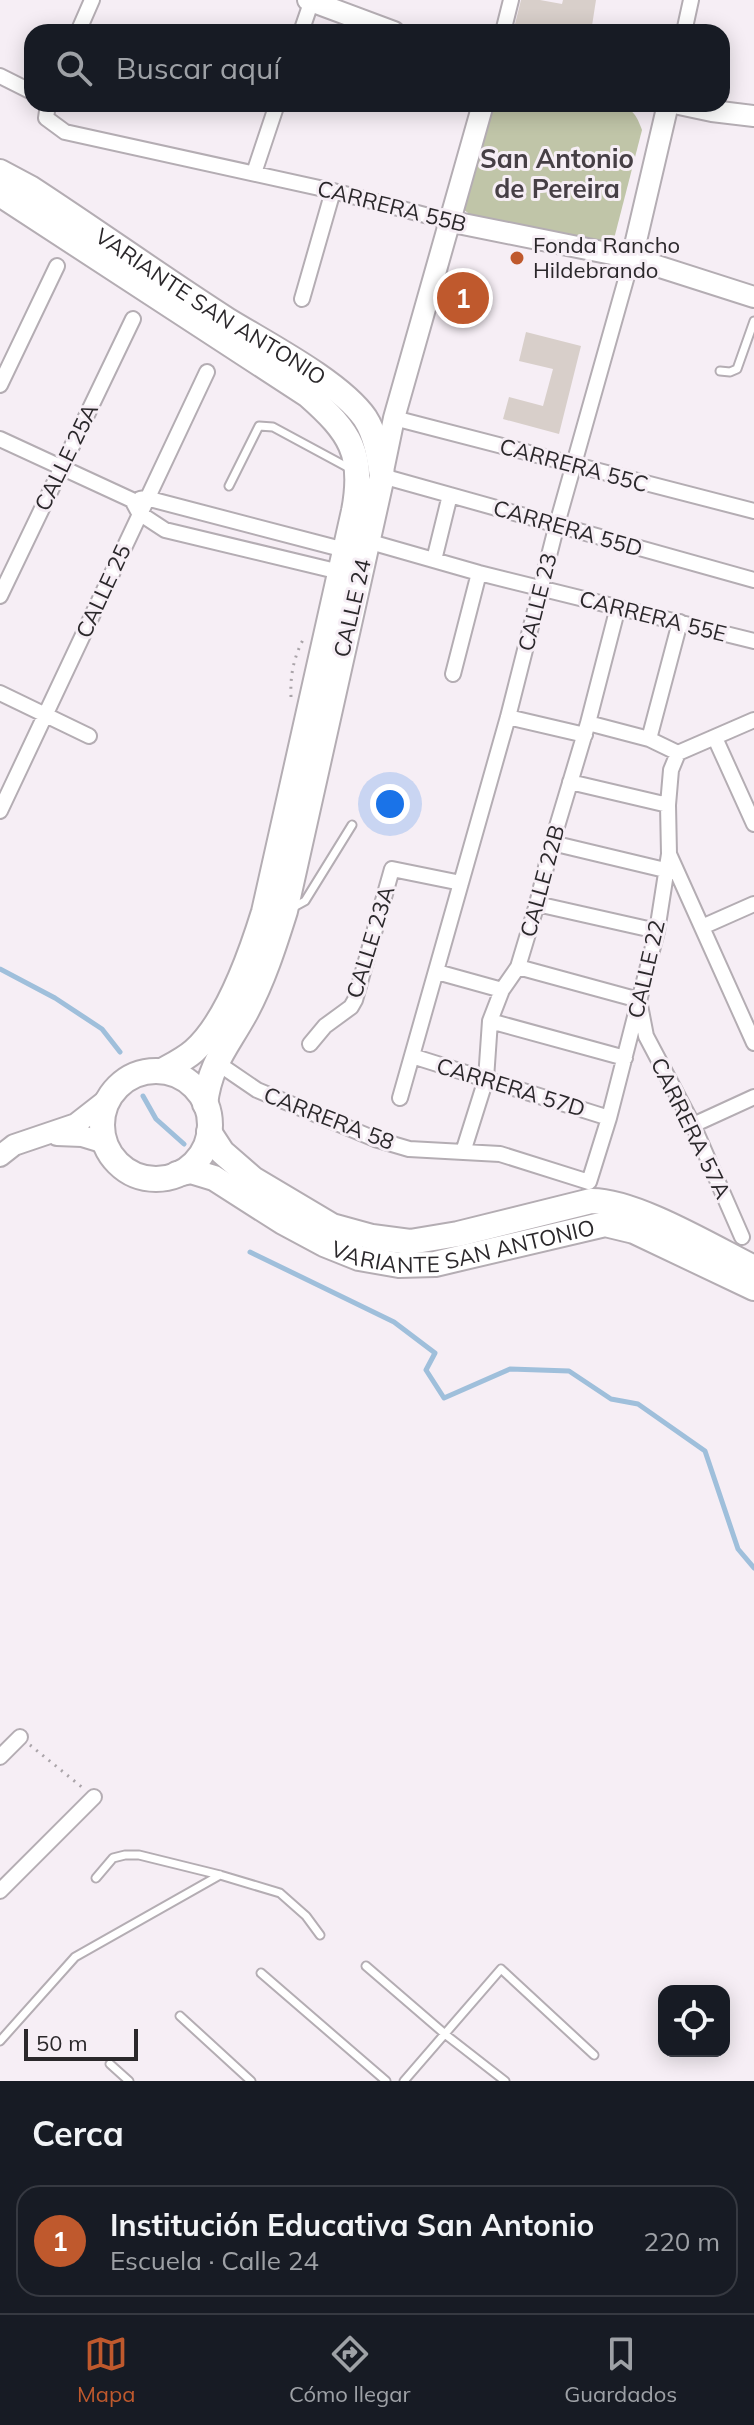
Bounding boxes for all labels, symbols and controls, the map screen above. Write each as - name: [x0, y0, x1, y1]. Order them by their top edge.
- search box: [24, 24, 730, 112]
- icon: search: [52, 46, 96, 90]
- text: Buscar aquí: [116, 49, 281, 87]
- district label: San Antonio de Pereira: [480, 142, 634, 205]
- street label: CARRERA 55B: [315, 174, 469, 238]
- street label: VARIANTE SAN ANTONIO: [90, 222, 331, 391]
- place label: Fonda Rancho Hildebrando: [533, 231, 680, 284]
- marker: Fonda Rancho Hildebrando: [508, 249, 526, 267]
- pin: 1: [437, 268, 489, 328]
- street label: CALLE 25A: [28, 399, 104, 515]
- street label: CARRERA 55C: [497, 432, 651, 498]
- street label: CARRERA 55D: [490, 493, 646, 563]
- street label: CALLE 25: [69, 540, 137, 642]
- street label: CALLE 23: [511, 550, 563, 654]
- street label: CALLE 24: [327, 556, 377, 660]
- street label: CARRERA 55E: [577, 584, 729, 648]
- your location: [370, 784, 410, 824]
- street label: CALLE 22B: [514, 822, 570, 940]
- street label: CALLE 23A: [340, 882, 400, 1002]
- street label: CALLE 22: [621, 917, 671, 1021]
- street label: CARRERA 57D: [433, 1051, 589, 1123]
- street label: CARRERA 57A: [645, 1053, 737, 1203]
- street label: CARRERA 58: [260, 1080, 398, 1156]
- street label: VARIANTE SAN ANTONIO: [327, 1213, 597, 1279]
- map controls: [658, 1985, 730, 2057]
- button: locate: [658, 1985, 730, 2057]
- scale bar: [24, 2025, 138, 2061]
- text: 50 m: [36, 2029, 87, 2057]
- text: Cerca: [32, 2112, 124, 2155]
- text: Institución Educativa San Antonio: [110, 2206, 594, 2244]
- text: 1: [52, 2225, 68, 2258]
- text: 220 m: [644, 2225, 720, 2258]
- text: Escuela · Calle 24: [110, 2244, 319, 2277]
- tab: Mapa: [77, 2332, 135, 2408]
- tab: Cómo llegar: [289, 2332, 410, 2408]
- tab: Guardados: [564, 2332, 677, 2408]

